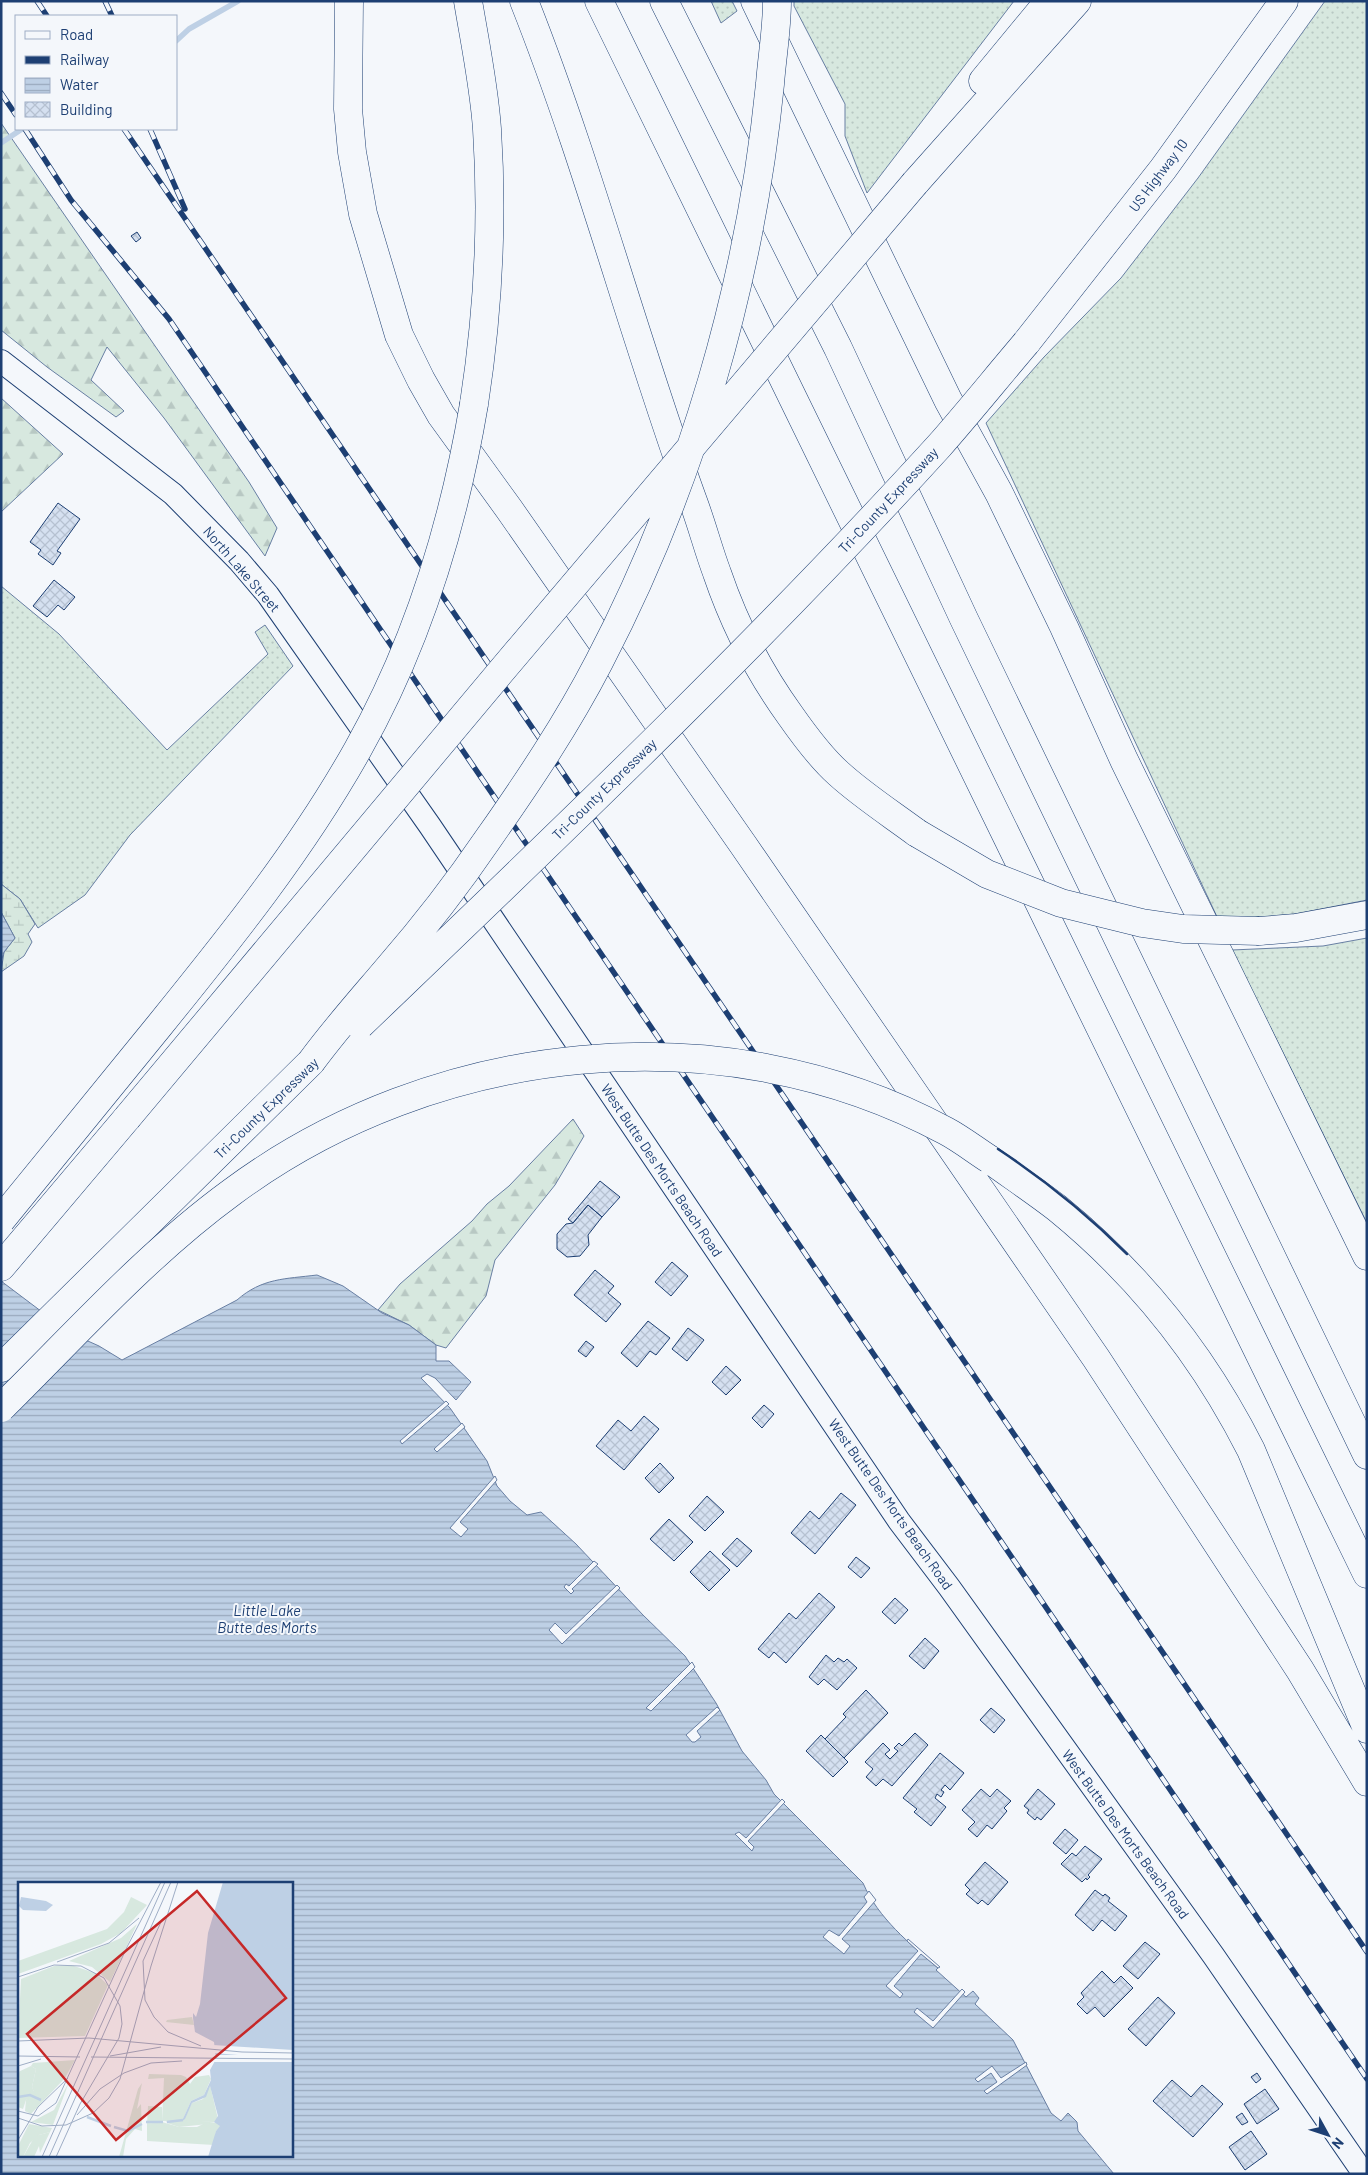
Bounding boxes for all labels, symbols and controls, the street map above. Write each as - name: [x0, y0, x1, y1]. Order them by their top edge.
- legend: [15, 15, 178, 130]
- text: Road: [60, 25, 93, 43]
- text: Railway: [60, 50, 109, 68]
- text: Water: [60, 75, 99, 93]
- text: Building: [60, 100, 113, 118]
- street label: US Highway 10: [1125, 135, 1191, 215]
- street label: Tri-County Expressway: [835, 443, 942, 556]
- street label: North Lake Street: [200, 523, 284, 615]
- street label: Tri-County Expressway: [548, 734, 660, 843]
- street label: Tri-County Expressway: [210, 1053, 322, 1162]
- street label: West Butte Des Morts Beach Road: [598, 1080, 726, 1260]
- street label: West Butte Des Morts Beach Road: [825, 1415, 957, 1593]
- water label: Little Lake Butte des Morts: [217, 1601, 317, 1636]
- street label: West Butte Des Morts Beach Road: [1059, 1746, 1193, 1922]
- inset map: [18, 1882, 292, 2158]
- north arrow: [1303, 2110, 1353, 2160]
- text: N: [1329, 2135, 1348, 2153]

